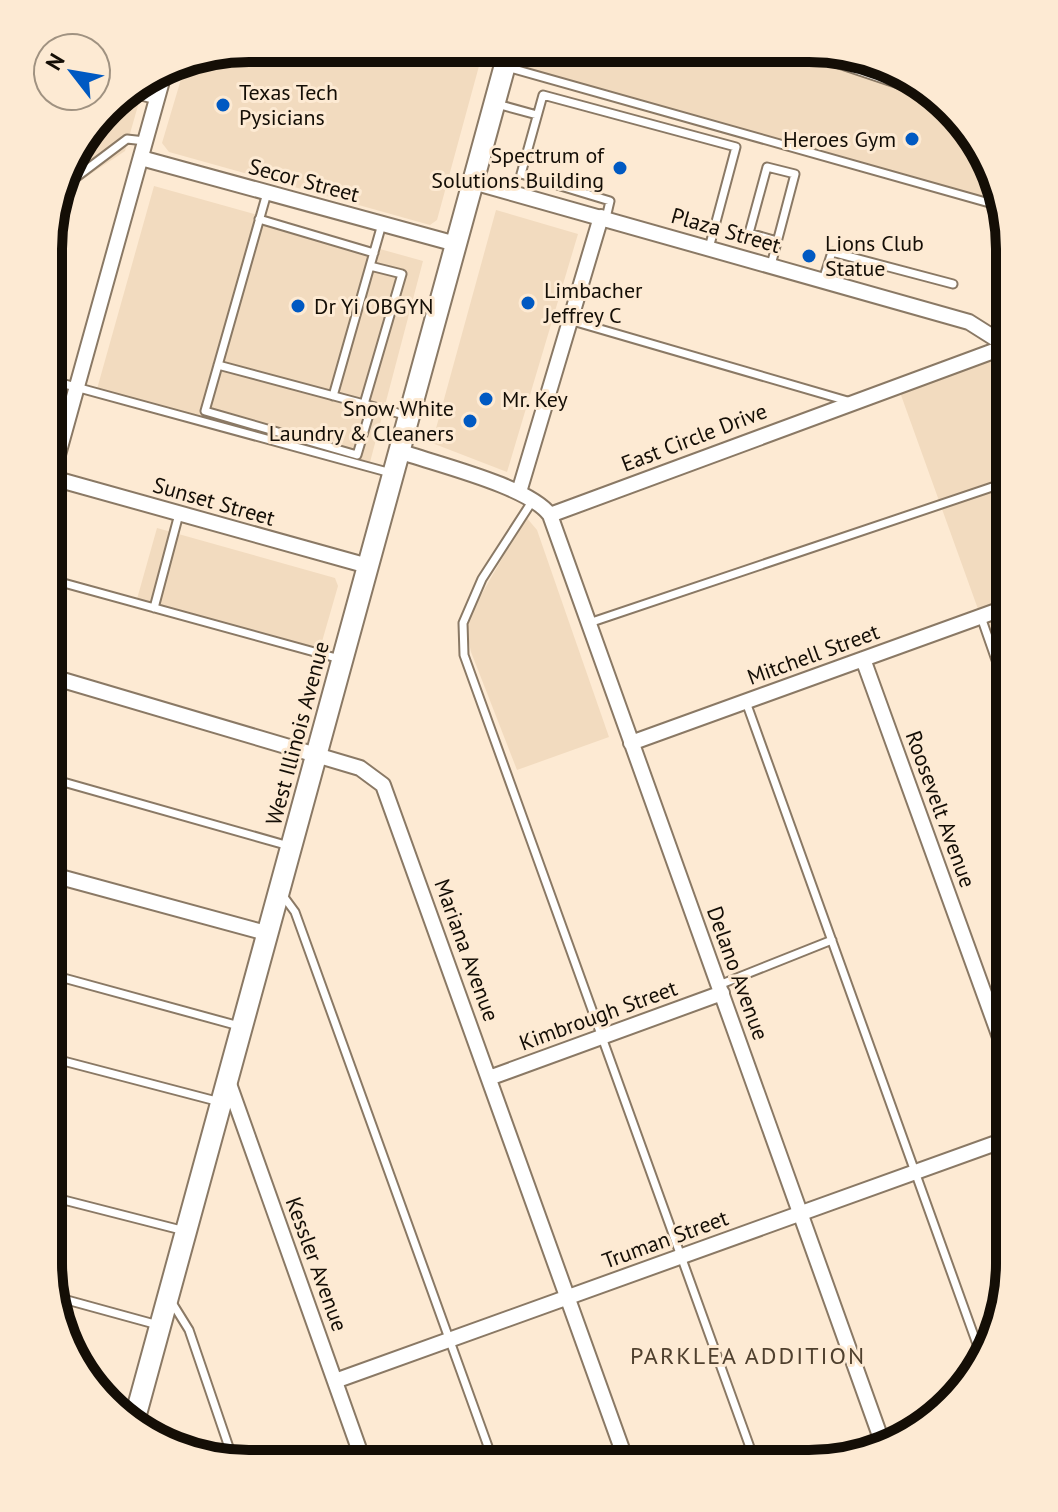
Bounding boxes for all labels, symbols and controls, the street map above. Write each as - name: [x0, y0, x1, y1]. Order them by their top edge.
- north arrow: [32, 32, 112, 112]
- text: N: [39, 48, 71, 75]
- place label: Texas Tech Pysicians: [239, 78, 338, 131]
- marker: Texas Tech Pysicians: [214, 96, 232, 114]
- place label: Heroes Gym: [783, 125, 896, 153]
- marker: Heroes Gym: [903, 130, 921, 148]
- place label: Spectrum of Solutions Building: [431, 141, 605, 194]
- street label: Secor Street: [246, 152, 363, 208]
- marker: Spectrum of Solutions Building: [611, 159, 629, 177]
- street label: Plaza Street: [668, 201, 784, 259]
- place label: Lions Club Statue: [825, 229, 924, 282]
- marker: Lions Club Statue: [800, 247, 818, 265]
- place label: Limbacher Jeffrey C: [543, 276, 643, 329]
- place label: Dr Yi OBGYN: [314, 292, 434, 320]
- marker: Limbacher Jeffrey C: [519, 294, 537, 312]
- marker: Dr Yi OBGYN: [289, 297, 307, 315]
- place label: Mr. Key: [502, 385, 568, 413]
- marker: Mr. Key: [477, 390, 495, 408]
- place label: Snow White Laundry & Cleaners: [269, 394, 454, 447]
- street label: East Circle Drive: [617, 396, 771, 478]
- marker: Snow White Laundry & Cleaners: [461, 412, 479, 430]
- street label: Sunset Street: [150, 470, 279, 532]
- street label: Mitchell Street: [743, 617, 883, 691]
- street label: West Illinois Avenue: [259, 638, 335, 828]
- street label: Roosevelt Avenue: [900, 727, 982, 891]
- street label: Mariana Avenue: [428, 875, 506, 1025]
- street label: Delano Avenue: [701, 902, 775, 1044]
- street label: Kimbrough Street: [515, 973, 681, 1057]
- street label: Kessler Avenue: [280, 1193, 354, 1335]
- street label: Truman Street: [598, 1203, 732, 1275]
- district label: PARKLEA ADDITION: [630, 1340, 866, 1371]

